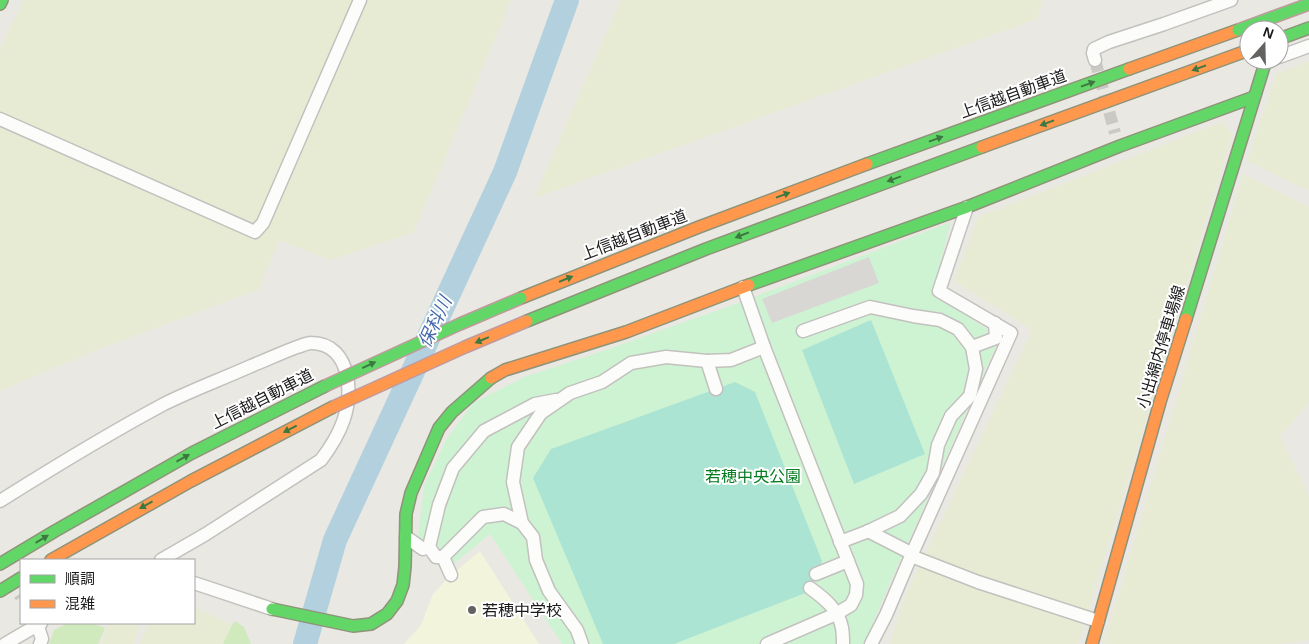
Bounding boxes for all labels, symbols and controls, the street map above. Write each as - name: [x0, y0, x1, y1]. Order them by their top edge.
- north arrow: [1239, 20, 1289, 70]
- text: N: [1261, 24, 1276, 42]
- one-way arrow: [1192, 65, 1207, 72]
- street label: 上信越自動車道: [957, 67, 1069, 121]
- one-way arrow: [1081, 80, 1096, 87]
- one-way arrow: [1039, 120, 1054, 127]
- one-way arrow: [928, 135, 943, 142]
- one-way arrow: [886, 175, 901, 183]
- one-way arrow: [776, 191, 791, 199]
- street label: 上信越自動車道: [579, 207, 689, 263]
- one-way arrow: [735, 232, 749, 240]
- one-way arrow: [559, 275, 574, 283]
- street label: 小出綿内停車場線: [1134, 283, 1188, 411]
- water label: 保科川: [415, 291, 456, 351]
- one-way arrow: [475, 336, 489, 344]
- one-way arrow: [362, 361, 377, 369]
- street label: 上信越自動車道: [208, 366, 316, 432]
- one-way arrow: [283, 425, 297, 433]
- one-way arrow: [175, 454, 190, 462]
- park label: 若穂中央公園: [705, 468, 801, 485]
- one-way arrow: [139, 501, 154, 509]
- one-way arrow: [35, 534, 48, 543]
- legend: [20, 559, 195, 624]
- text: 順調: [65, 570, 95, 587]
- text: 混雑: [65, 595, 95, 612]
- place label: 若穂中学校: [482, 602, 562, 619]
- marker: 若穂中学校: [466, 604, 478, 616]

